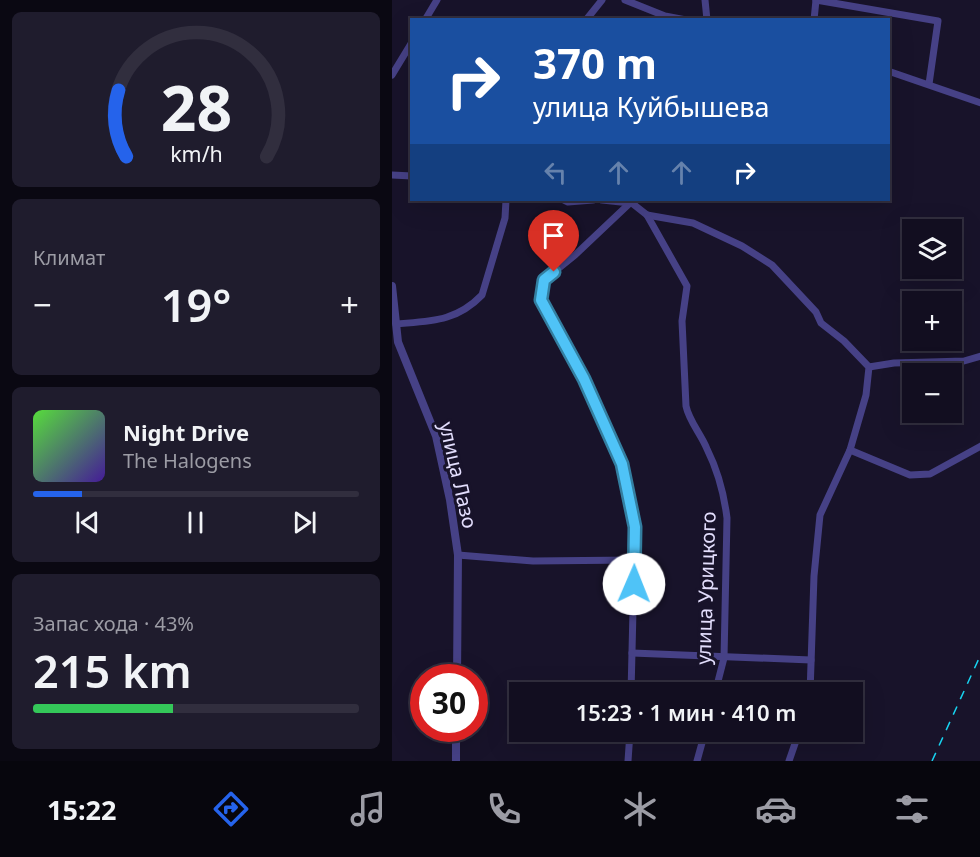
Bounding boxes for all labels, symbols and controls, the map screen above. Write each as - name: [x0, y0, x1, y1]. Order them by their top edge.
- text: 370 m: [533, 34, 657, 91]
- icon: right: [434, 42, 512, 120]
- text: 28: [160, 64, 232, 149]
- text: улица Куйбышева: [533, 88, 770, 125]
- text: km/h: [170, 139, 222, 168]
- icon: left: [539, 156, 572, 189]
- icon: ahead: [602, 156, 635, 189]
- icon: ahead: [665, 156, 698, 189]
- icon: right: [728, 156, 761, 189]
- pin: [528, 210, 579, 272]
- icon: arrive: [537, 219, 570, 252]
- map controls: [902, 219, 962, 423]
- button: layers: [902, 219, 962, 279]
- text: Климат: [33, 244, 105, 271]
- text: 19°: [161, 274, 231, 335]
- text: −: [33, 282, 52, 327]
- text: +: [340, 282, 359, 327]
- button: +: [902, 291, 962, 351]
- button: −: [902, 363, 962, 423]
- text: Night Drive: [123, 417, 249, 447]
- street label: улица Лазо: [433, 419, 484, 531]
- text: The Halogens: [123, 447, 252, 474]
- icon: previous: [71, 506, 104, 539]
- icon: pause: [179, 506, 212, 539]
- icon: next: [288, 506, 321, 539]
- street label: улица Урицкого: [689, 511, 722, 665]
- position arrow: [602, 552, 666, 616]
- text: Запас хода · 43%: [33, 610, 194, 637]
- text: 215 km: [33, 640, 192, 701]
- speed limit sign: 30: [410, 664, 488, 742]
- text: 15:23 · 1 мин · 410 m: [576, 697, 796, 727]
- icon: directions: [210, 788, 252, 830]
- icon: music: [347, 788, 389, 830]
- icon: phone: [483, 788, 525, 830]
- icon: climate: [619, 788, 661, 830]
- icon: car: [755, 788, 797, 830]
- icon: filters: [891, 788, 933, 830]
- text: 15:22: [47, 791, 116, 828]

